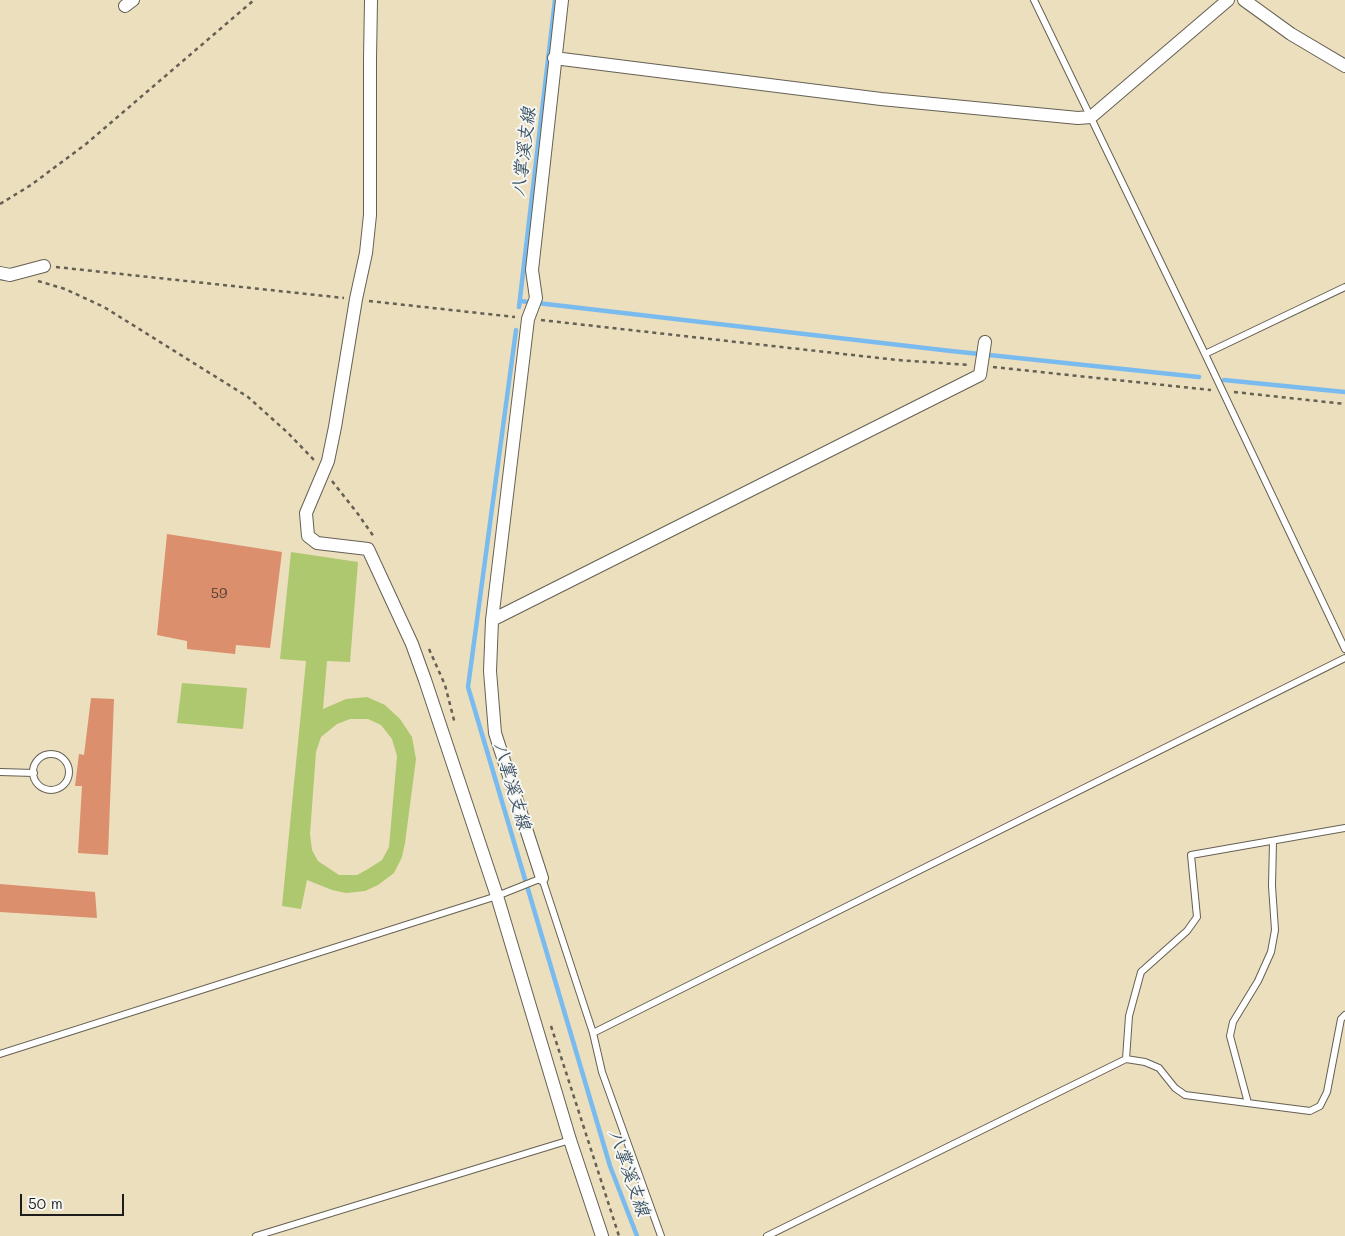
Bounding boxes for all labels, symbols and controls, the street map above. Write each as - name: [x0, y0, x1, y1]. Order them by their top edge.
- water label: 八掌溪支線: [508, 106, 540, 198]
- house number: 59: [211, 586, 227, 602]
- water label: 八掌溪支線: [489, 740, 535, 832]
- water label: 八掌溪支線: [604, 1127, 654, 1219]
- scale bar: [22, 1184, 126, 1216]
- text: 50 m: [28, 1193, 63, 1213]

